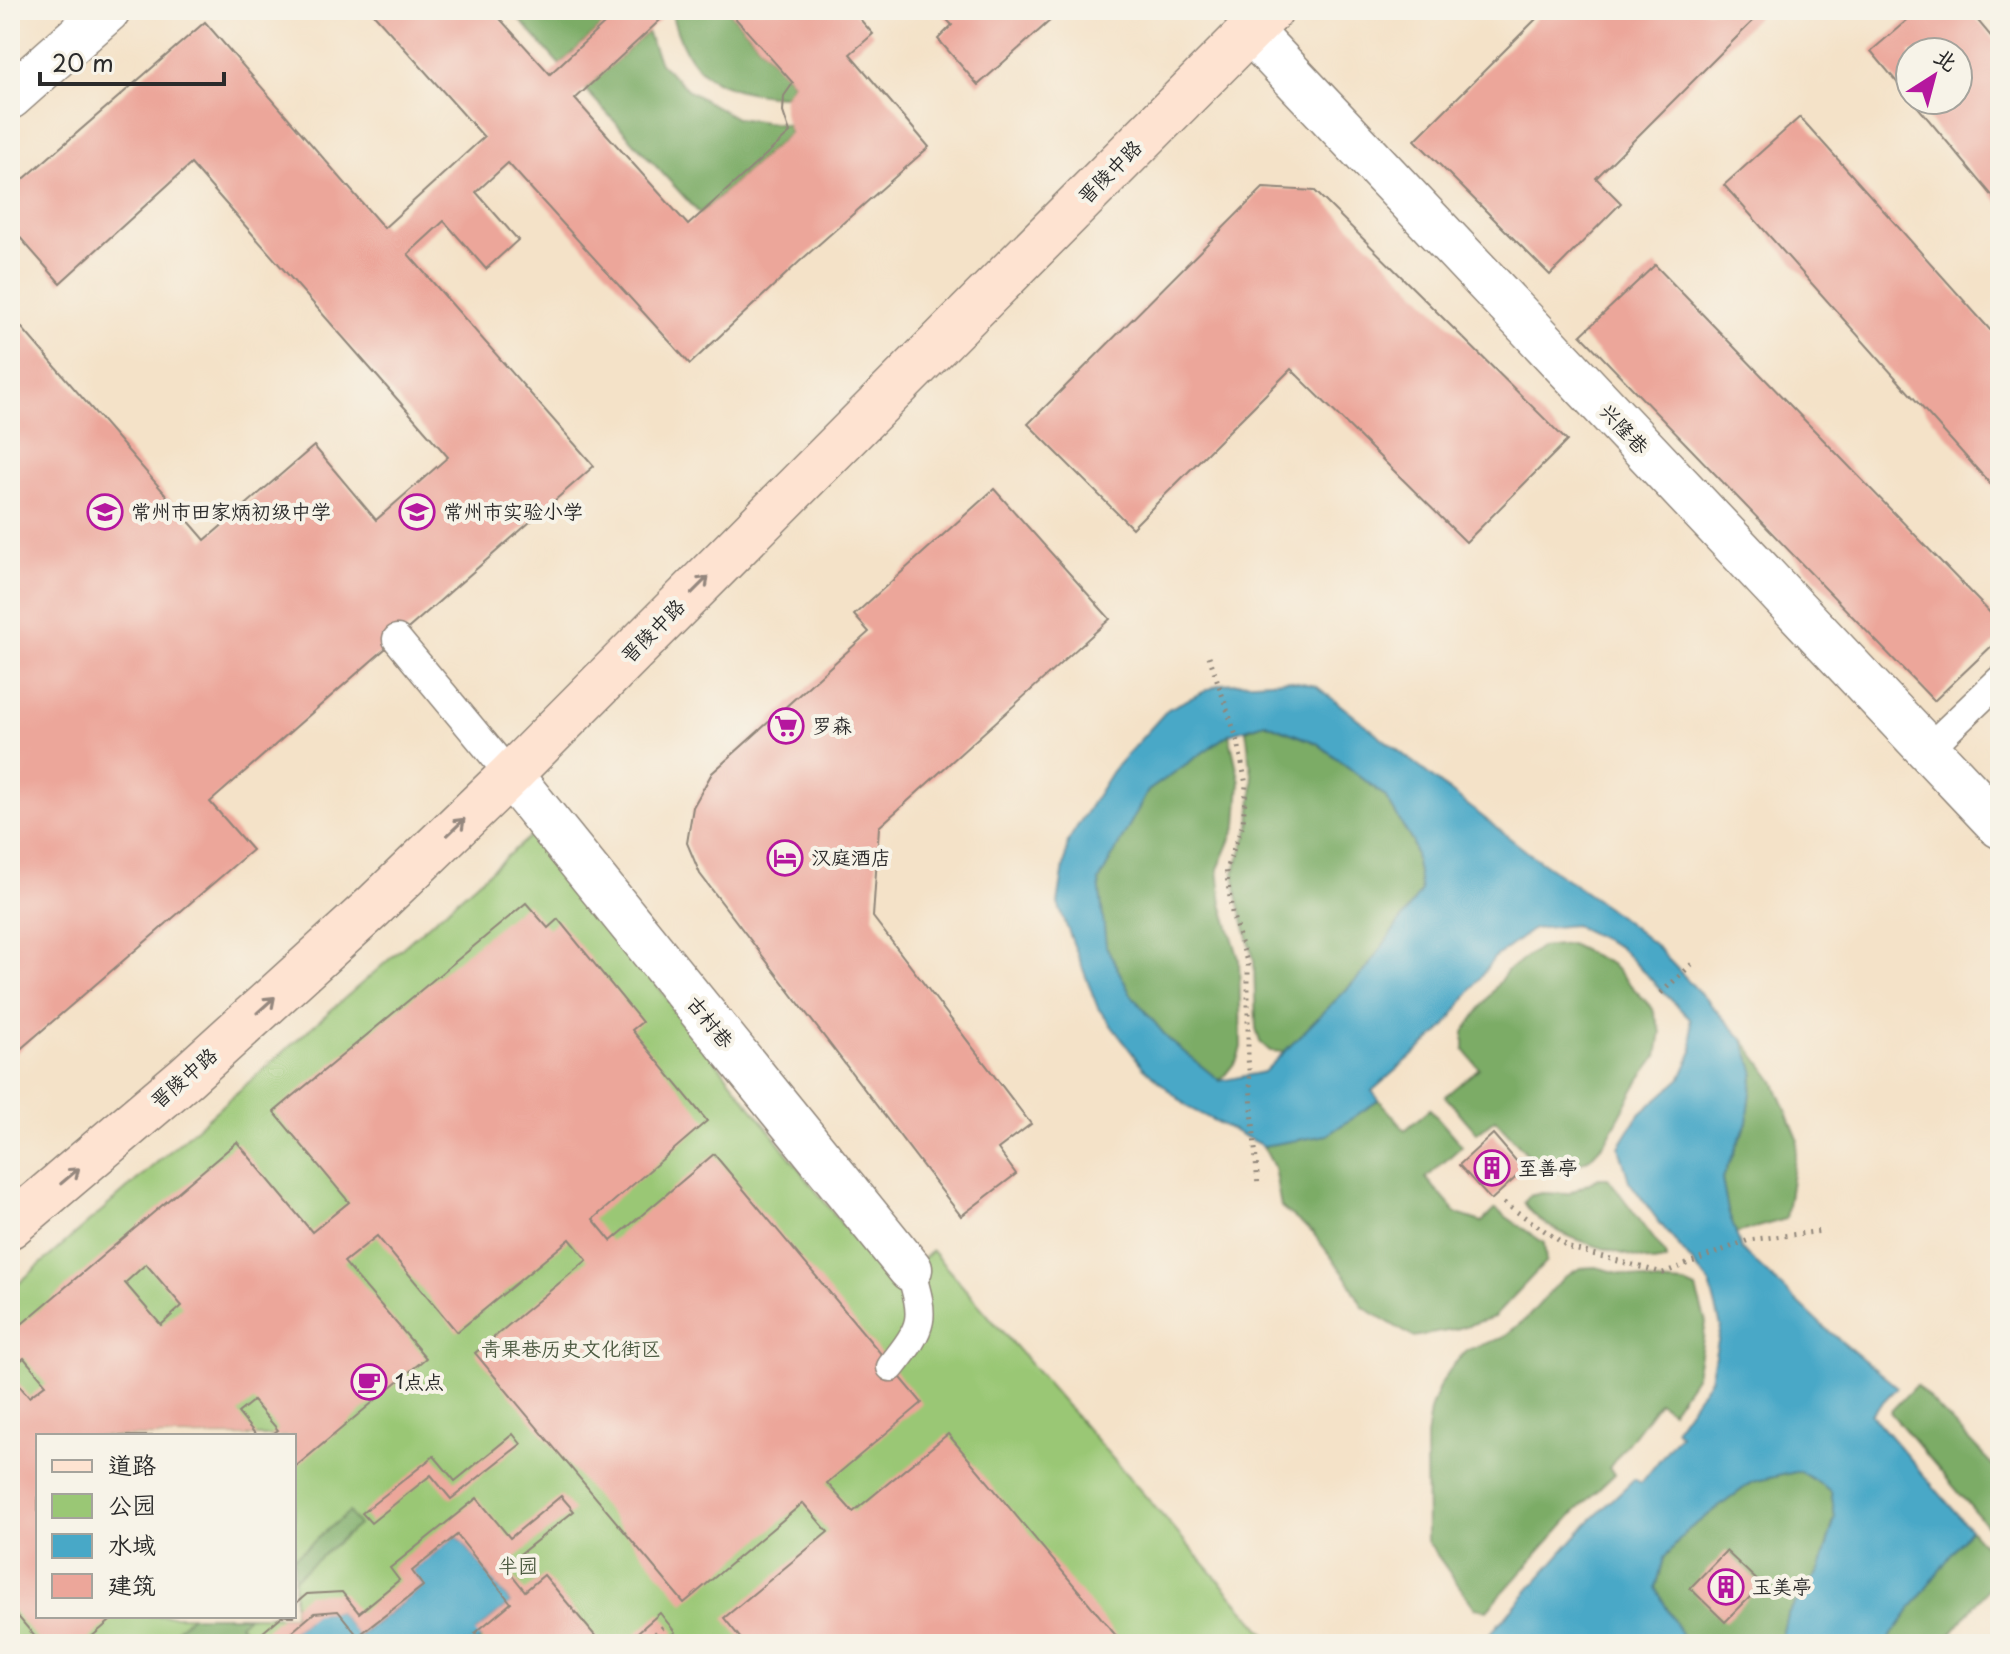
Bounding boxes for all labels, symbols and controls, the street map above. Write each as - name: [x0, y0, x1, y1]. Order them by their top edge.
- scale bar: [40, 36, 224, 86]
- north arrow: [1894, 36, 1974, 116]
- text: 北: [1928, 39, 1965, 78]
- text: 20 m: [52, 44, 114, 80]
- street label: 晋陵中路: [1070, 132, 1149, 210]
- street label: 兴隆巷: [1593, 396, 1657, 461]
- school or university icon: 常州市田家炳初级中学: [86, 493, 124, 531]
- school or university icon: 常州市实验小学: [398, 493, 436, 531]
- place label: 常州市田家炳初级中学: [131, 496, 331, 526]
- place label: 常州市实验小学: [443, 496, 583, 526]
- one-way arrow: [689, 575, 709, 595]
- street label: 晋陵中路: [613, 591, 692, 669]
- supermarket icon: 罗森: [767, 707, 805, 745]
- place label: 罗森: [812, 710, 852, 740]
- one-way arrow: [446, 818, 466, 837]
- hotel icon: 汉庭酒店: [766, 839, 804, 877]
- place label: 汉庭酒店: [811, 842, 891, 872]
- street label: 古村巷: [680, 989, 742, 1055]
- one-way arrow: [255, 996, 275, 1014]
- street label: 晋陵中路: [143, 1039, 224, 1115]
- building icon: 至善亭: [1473, 1149, 1511, 1187]
- place label: 至善亭: [1518, 1152, 1578, 1182]
- one-way arrow: [59, 1167, 80, 1185]
- park label: 青果巷历史文化街区: [481, 1333, 661, 1363]
- cafe icon: 1点点: [350, 1363, 388, 1401]
- place label: 1点点: [395, 1366, 444, 1396]
- legend: [36, 1434, 296, 1618]
- text: 道路: [108, 1446, 156, 1482]
- text: 公园: [108, 1486, 156, 1522]
- text: 水域: [108, 1526, 156, 1562]
- park label: 半园: [498, 1550, 538, 1580]
- text: 建筑: [108, 1566, 156, 1602]
- building icon: 玉美亭: [1707, 1568, 1745, 1606]
- place label: 玉美亭: [1752, 1571, 1812, 1601]

